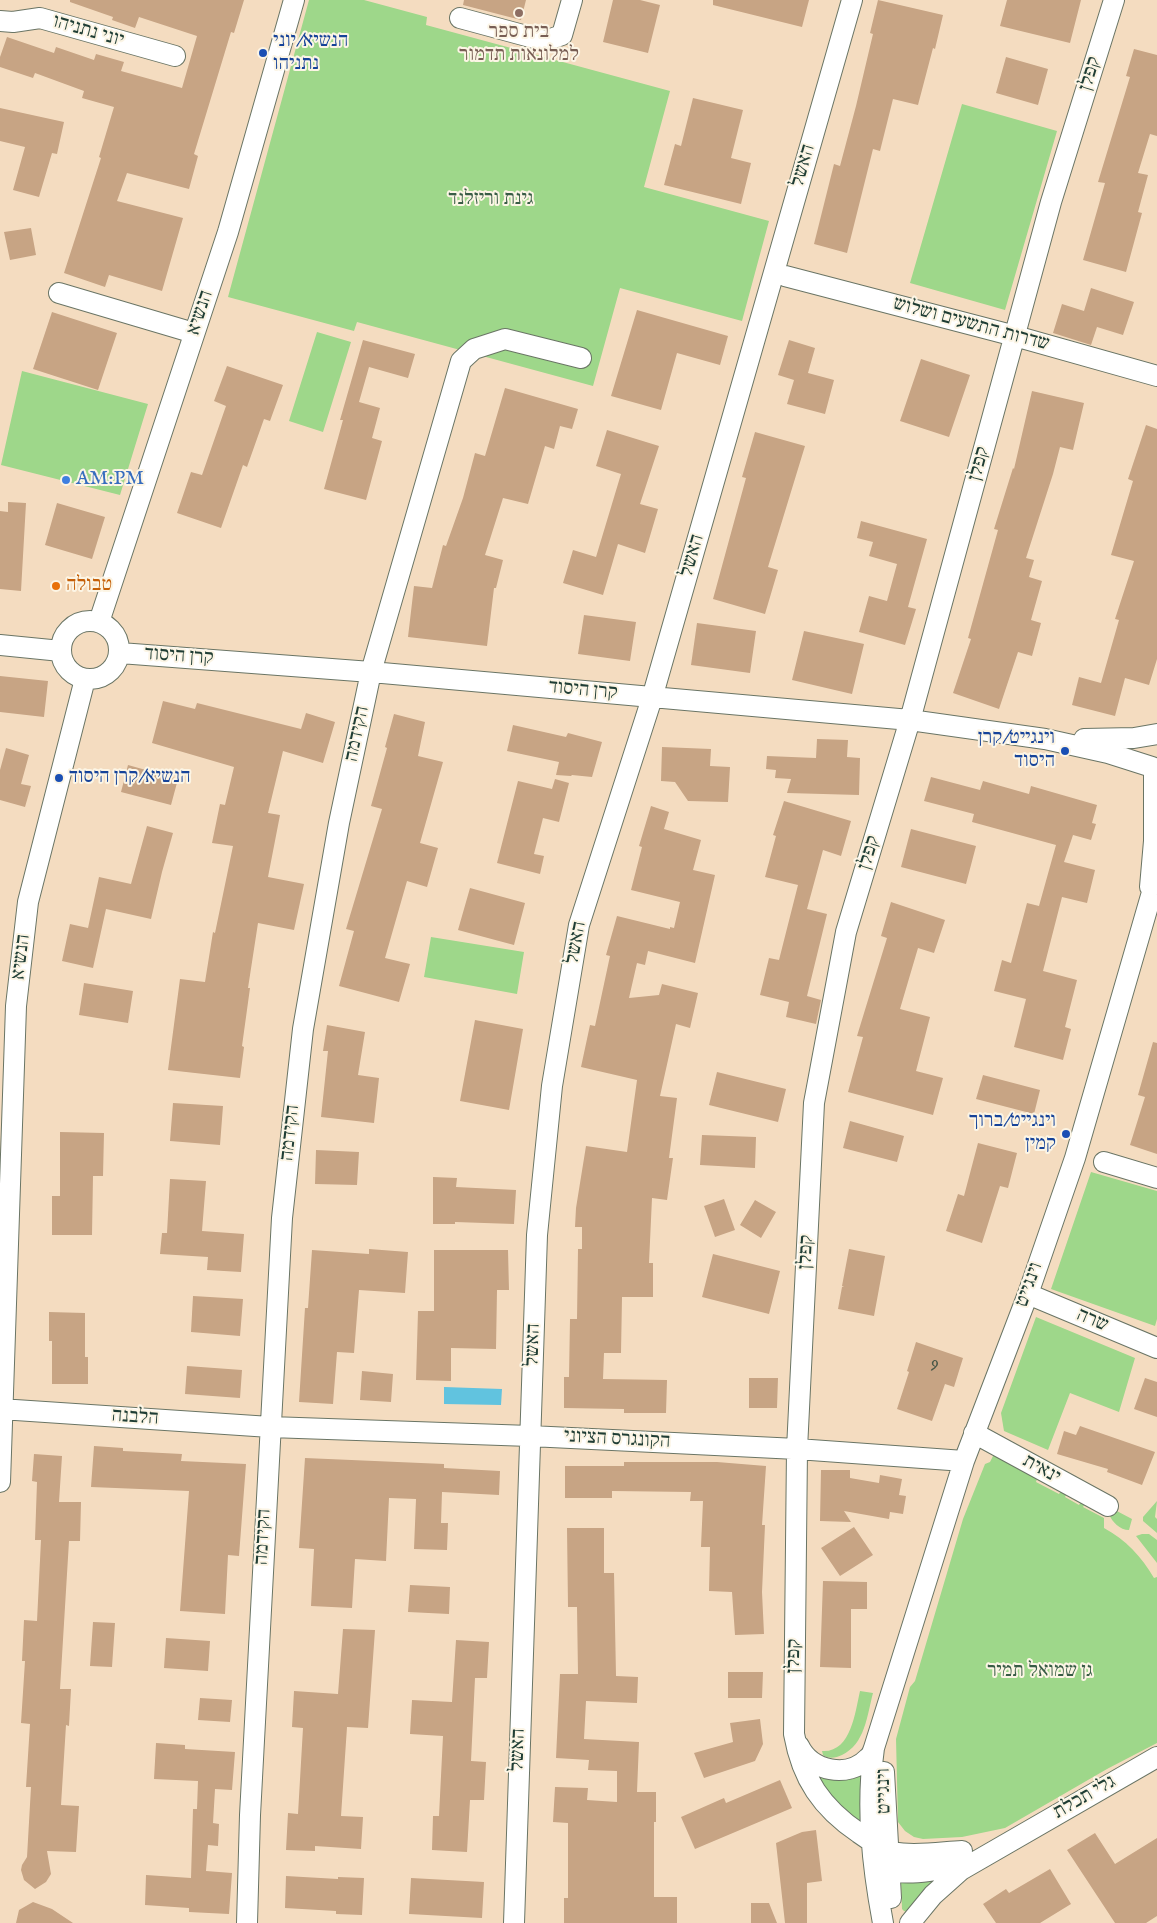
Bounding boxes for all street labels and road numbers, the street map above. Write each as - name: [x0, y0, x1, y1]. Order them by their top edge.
- street label: יוני נתניהו: [49, 10, 127, 54]
- street label: קפלן: [1074, 54, 1108, 94]
- street label: האשל: [787, 142, 821, 190]
- street label: הנשיא: [183, 288, 219, 338]
- street label: שדרות התשעים ושלוש: [890, 293, 1052, 357]
- street label: קפלן: [964, 444, 996, 484]
- street label: האשל: [676, 532, 710, 580]
- street label: קרן היסוד: [144, 643, 214, 671]
- street label: קרן היסוד: [547, 676, 619, 706]
- street label: הקידמה: [340, 704, 376, 764]
- street label: קפלן: [853, 833, 887, 873]
- street label: האשל: [561, 920, 593, 966]
- street label: הנשיא: [7, 933, 37, 981]
- street label: הקידמה: [276, 1104, 306, 1162]
- street label: קפלן: [794, 1234, 820, 1270]
- street label: וינגייט: [1011, 1259, 1049, 1311]
- street label: שרה: [1072, 1304, 1112, 1338]
- street label: האשל: [521, 1323, 547, 1367]
- street label: הלבנה: [111, 1404, 159, 1432]
- street label: הקונגרס הציוני: [563, 1425, 671, 1455]
- street label: ינאית: [1018, 1450, 1064, 1490]
- street label: הקידמה: [251, 1508, 277, 1566]
- street label: קפלן: [783, 1639, 807, 1673]
- street label: האשל: [506, 1728, 532, 1772]
- street label: וינגייט: [873, 1768, 897, 1814]
- street label: גלי תכלת: [1050, 1771, 1120, 1825]

